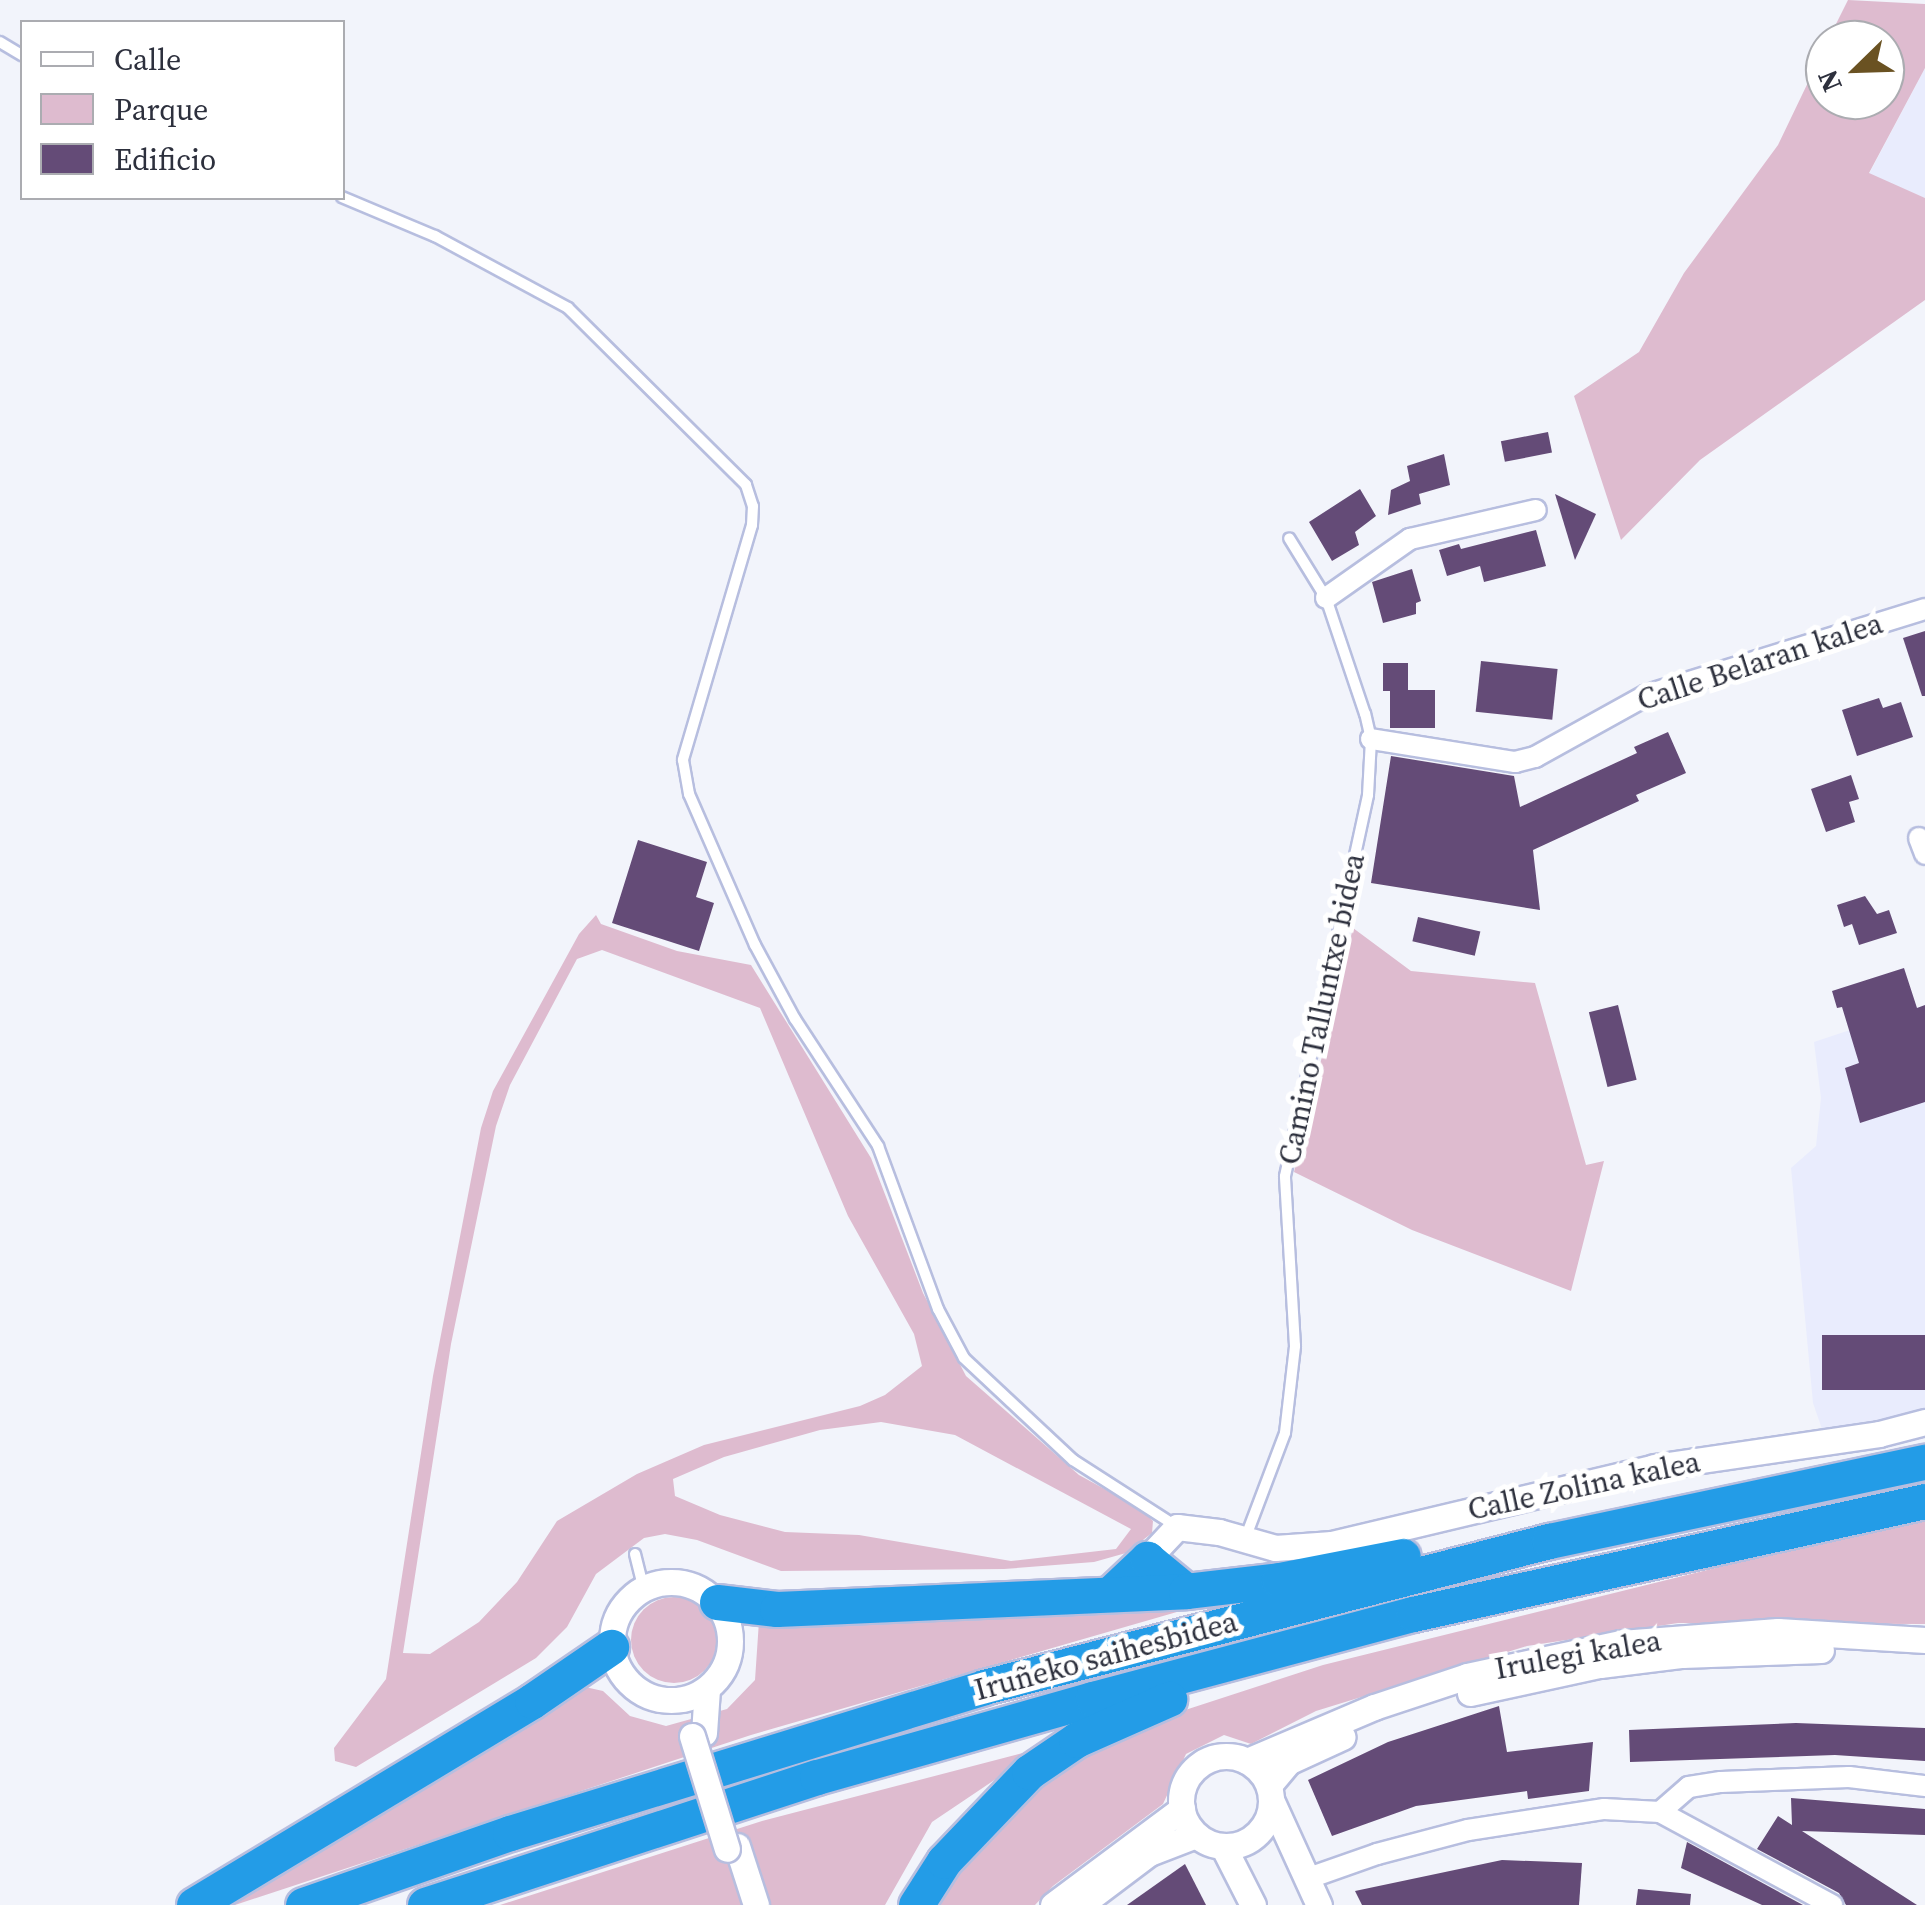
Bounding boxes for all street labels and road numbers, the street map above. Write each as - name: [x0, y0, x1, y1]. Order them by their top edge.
- street label: Calle Belaran kalea: [1633, 605, 1887, 719]
- street label: Camino Talluntxe bidea: [1271, 850, 1373, 1168]
- street label: Calle Zolina kalea: [1465, 1444, 1703, 1528]
- street label: Iruñeko saihesbidea: [971, 1604, 1241, 1708]
- street label: Irulegi kalea: [1492, 1623, 1664, 1687]

